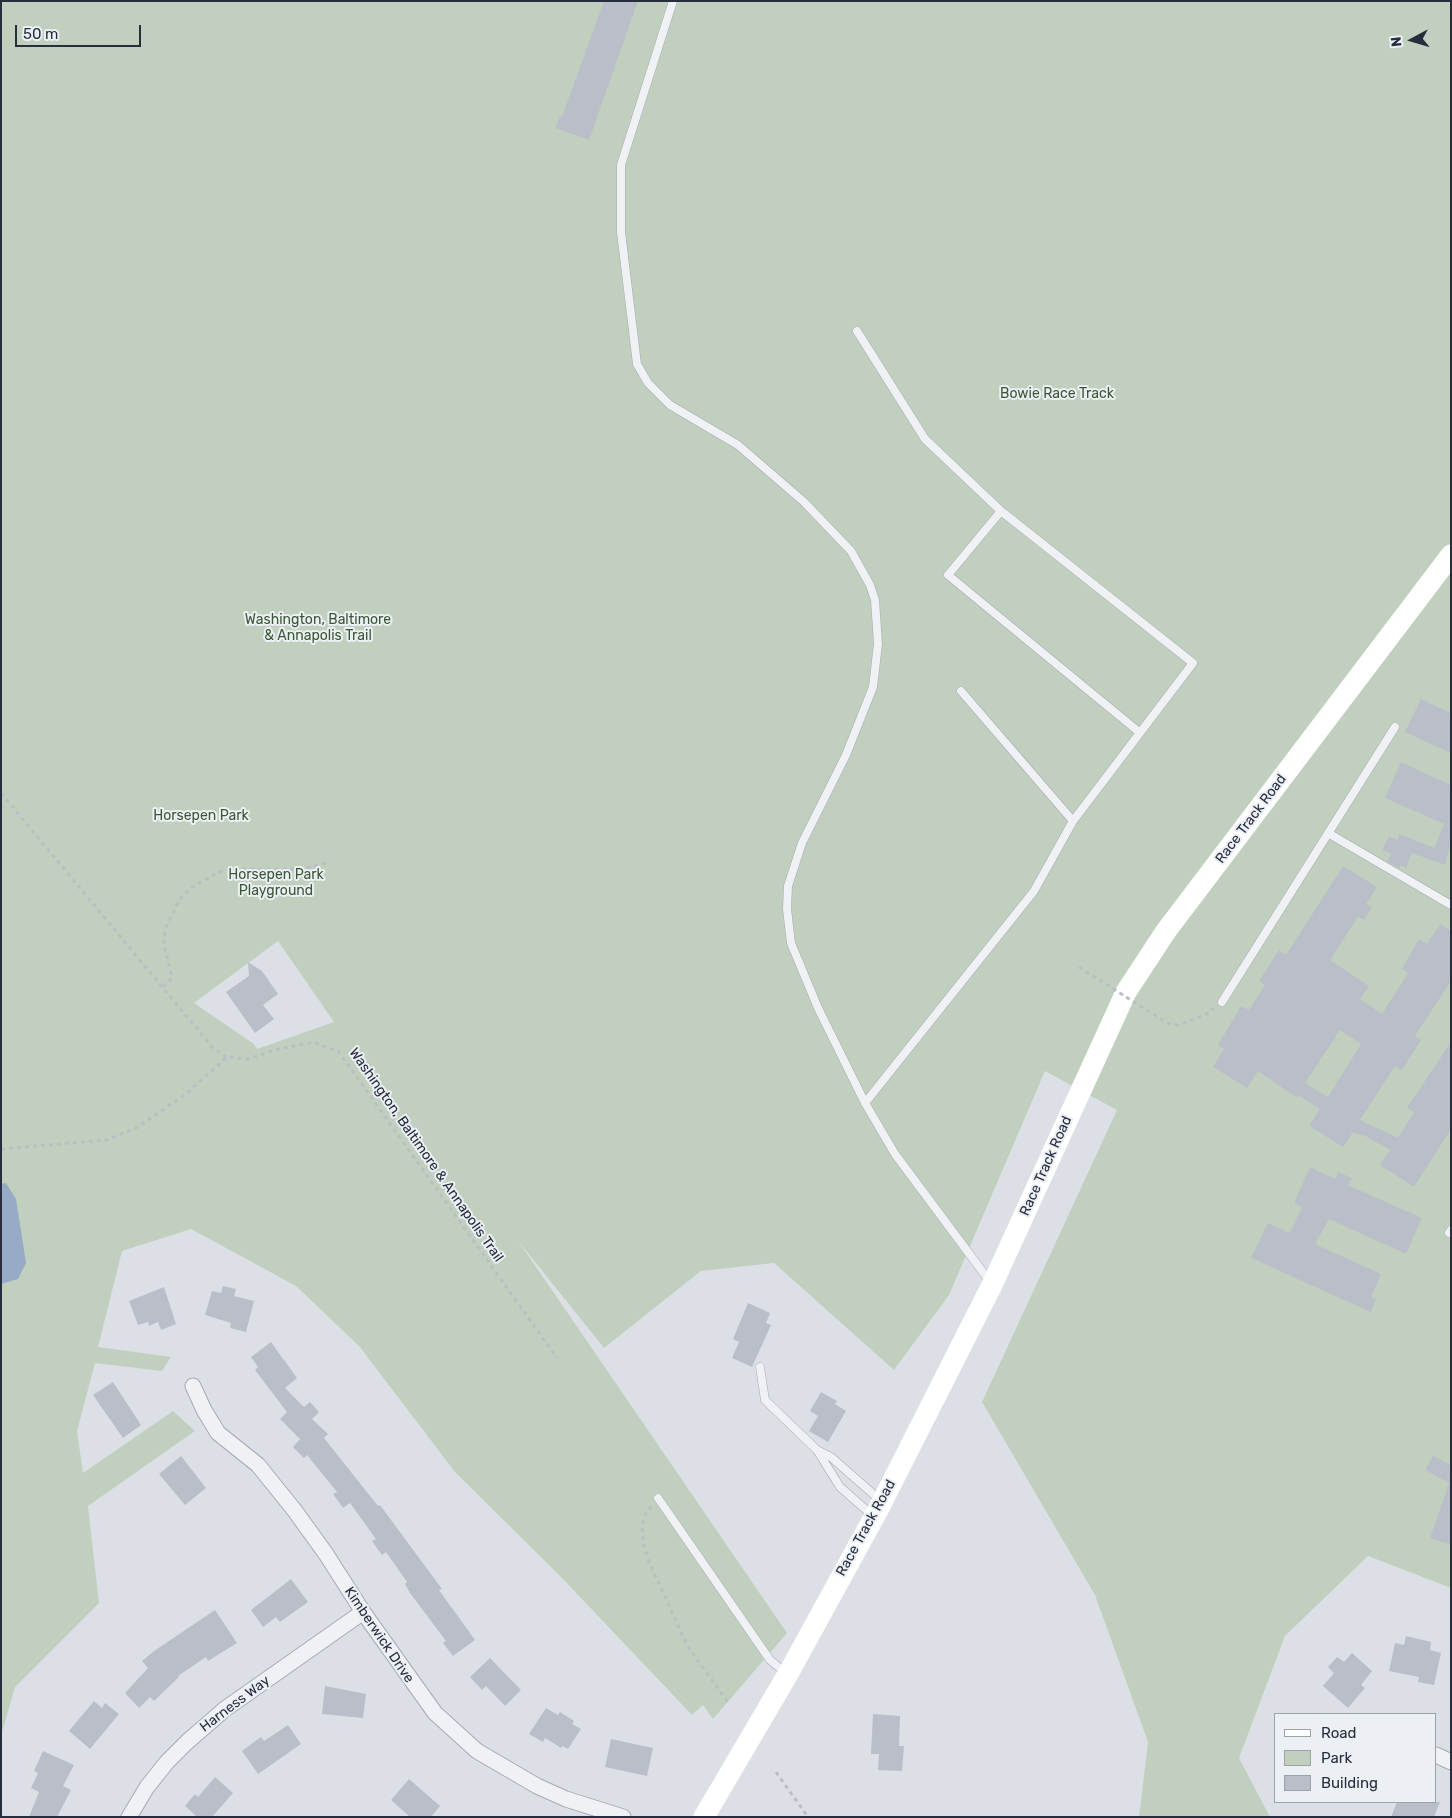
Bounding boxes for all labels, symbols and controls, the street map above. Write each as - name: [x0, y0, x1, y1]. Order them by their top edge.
- scale bar: [18, 15, 144, 47]
- north arrow: [1387, 15, 1437, 65]
- text: 50 m: [23, 25, 58, 43]
- text: N: [1388, 36, 1406, 48]
- park label: Bowie Race Track: [1000, 386, 1114, 402]
- park label: Washington, Baltimore & Annapolis Trail: [245, 612, 391, 644]
- street label: Race Track Road: [1212, 771, 1290, 867]
- park label: Horsepen Park: [153, 808, 249, 824]
- park label: Horsepen Park Playground: [228, 867, 324, 900]
- street label: Washington, Baltimore & Annapolis Trail: [345, 1045, 507, 1265]
- street label: Race Track Road: [1016, 1114, 1076, 1218]
- street label: Race Track Road: [833, 1477, 899, 1579]
- street label: Kimberwick Drive: [341, 1584, 417, 1686]
- street label: Harness Way: [197, 1672, 273, 1736]
- legend: [1274, 1713, 1437, 1803]
- text: Road: [1321, 1724, 1357, 1742]
- text: Park: [1321, 1749, 1352, 1767]
- text: Building: [1321, 1774, 1378, 1792]

